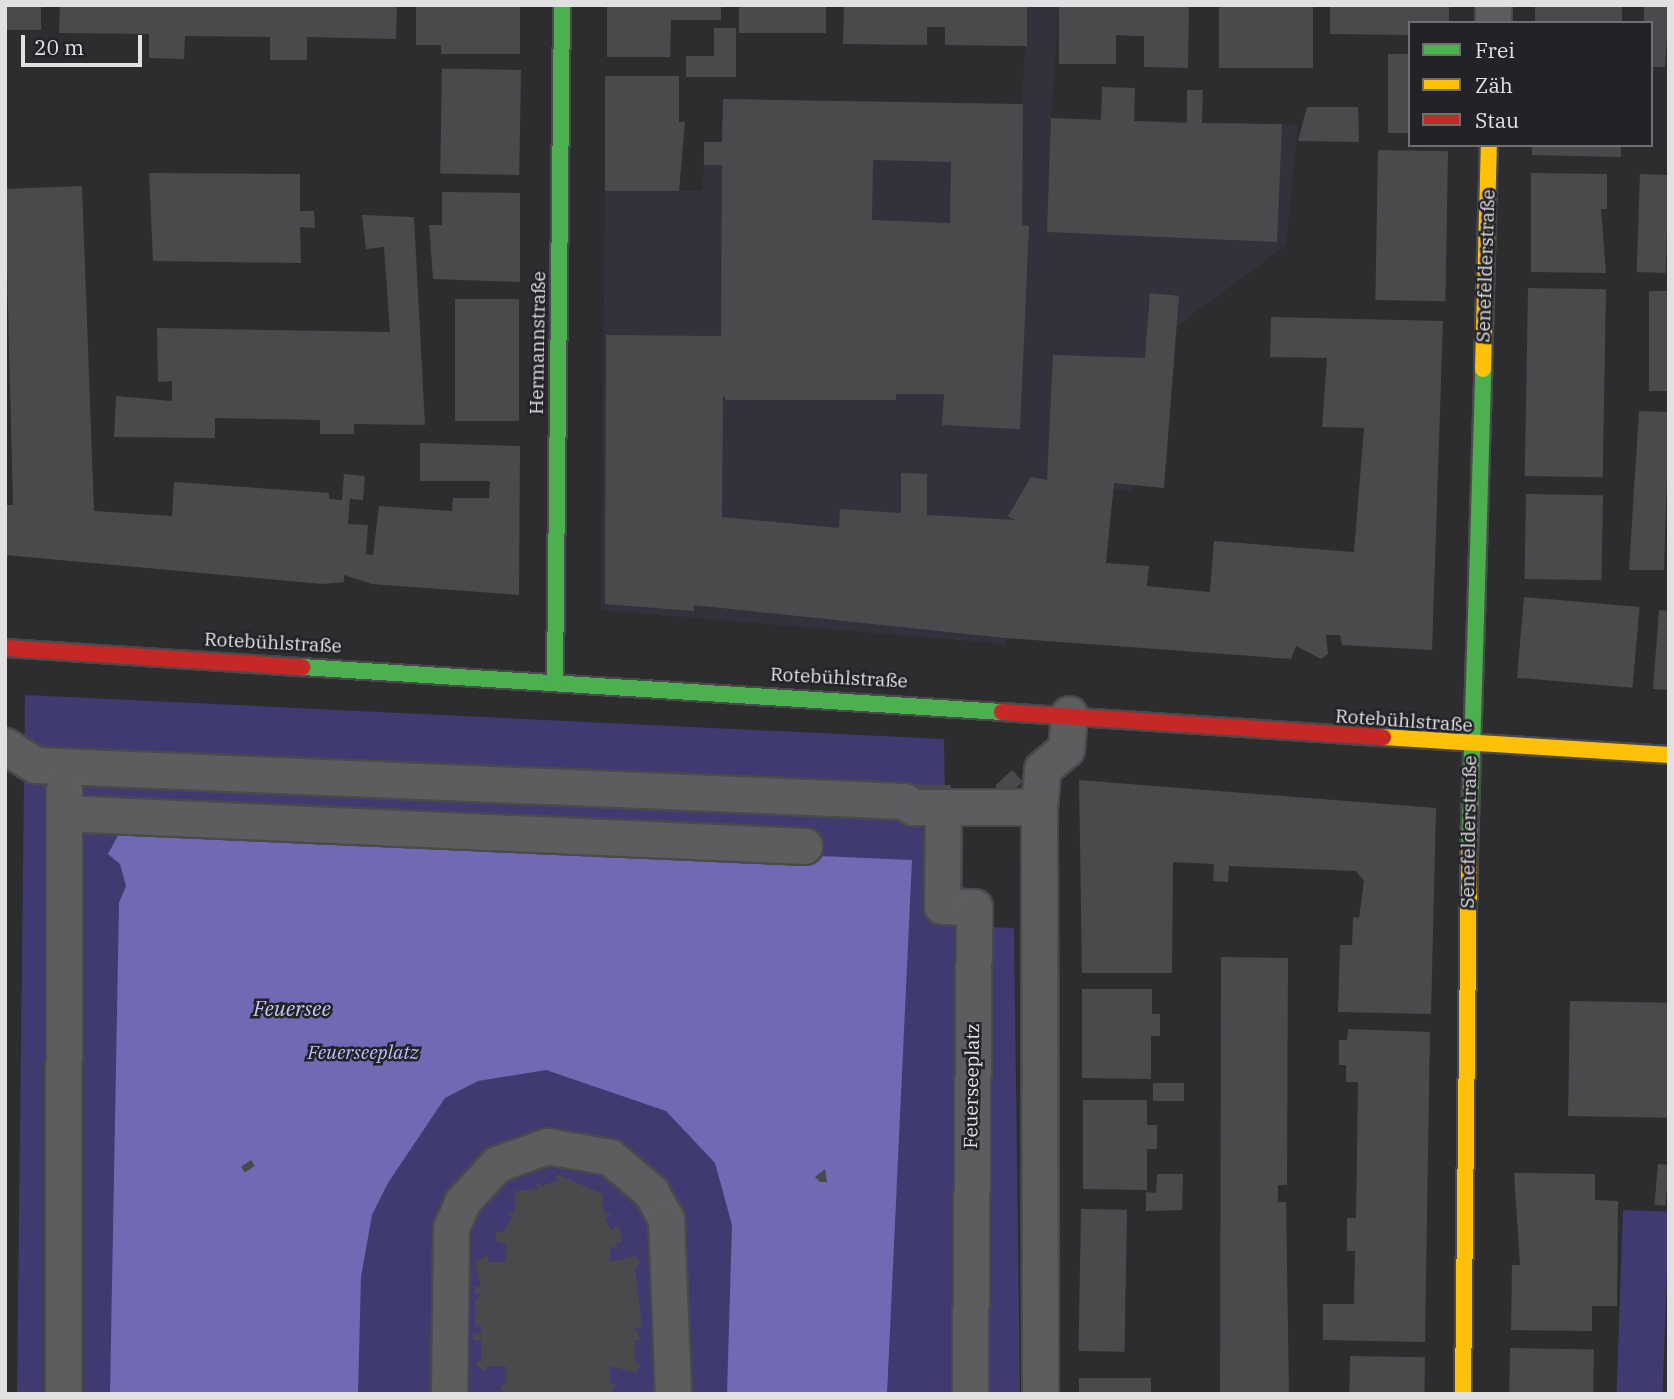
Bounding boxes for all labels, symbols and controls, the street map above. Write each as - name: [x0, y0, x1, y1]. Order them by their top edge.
- scale bar: [24, 21, 145, 65]
- legend: [1408, 21, 1653, 147]
- text: 20 m: [34, 33, 84, 61]
- text: Frei: [1475, 36, 1515, 64]
- text: Zäh: [1475, 71, 1513, 99]
- text: Stau: [1475, 106, 1519, 134]
- street label: Senefelderstraße: [1472, 189, 1500, 343]
- street label: Hermannstraße: [525, 271, 551, 415]
- street label: Rotebühlstraße: [204, 628, 342, 658]
- street label: Rotebühlstraße: [770, 663, 908, 693]
- street label: Rotebühlstraße: [1334, 705, 1474, 737]
- street label: Senefelderstraße: [1456, 755, 1482, 909]
- water label: Feuersee: [253, 995, 331, 1021]
- street label: Feuerseeplatz: [960, 1023, 984, 1149]
- park label: Feuerseeplatz: [307, 1042, 419, 1064]

